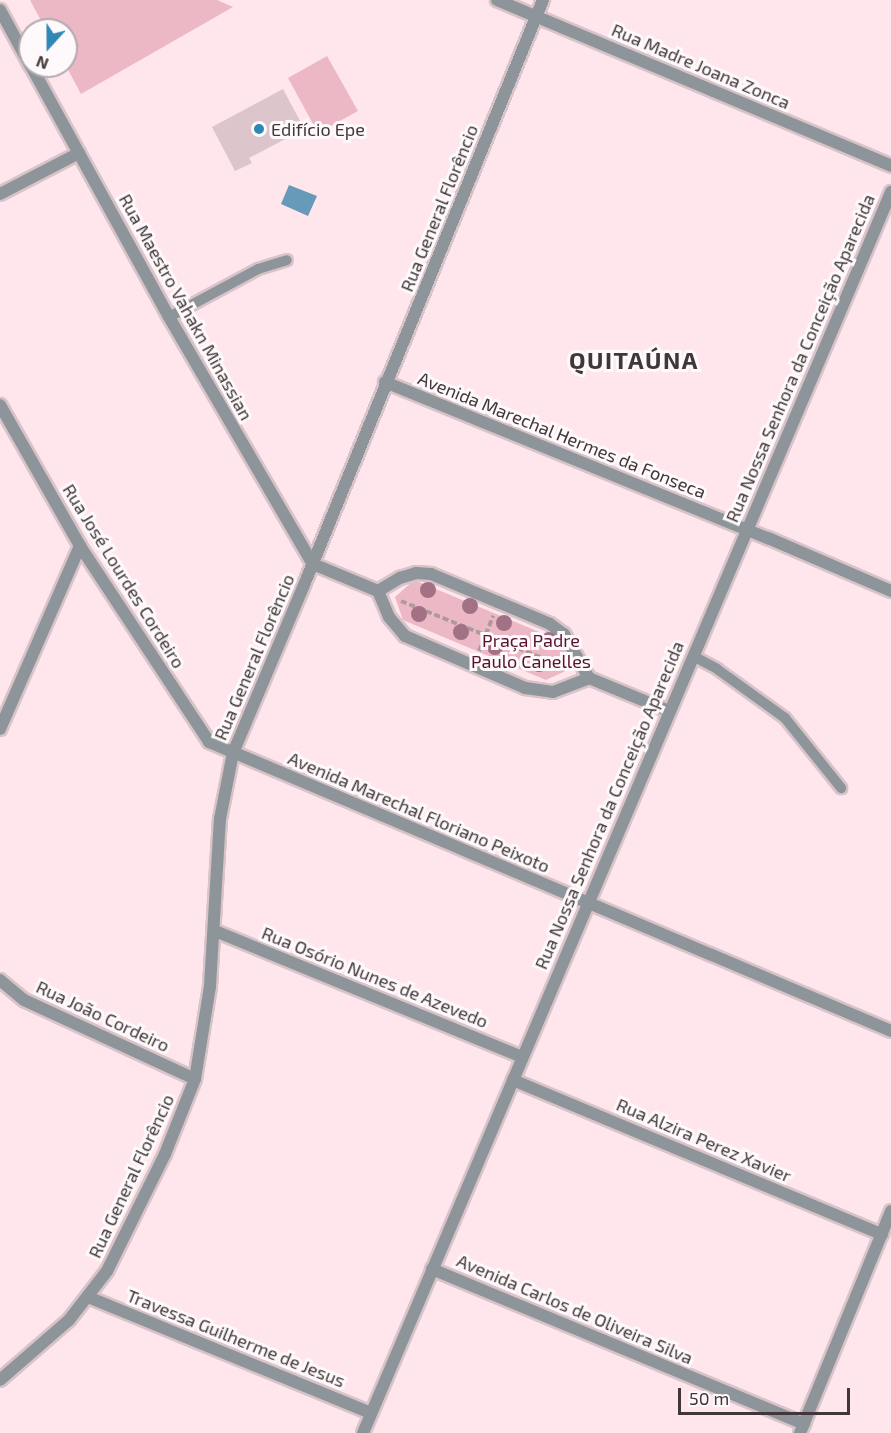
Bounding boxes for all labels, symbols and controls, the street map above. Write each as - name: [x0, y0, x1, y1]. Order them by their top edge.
- north arrow: [18, 18, 78, 78]
- street label: Rua Madre Joana Zonca: [608, 19, 794, 113]
- text: N: [33, 52, 51, 74]
- place label: Edifício Epe: [271, 118, 365, 140]
- street label: Rua General Florêncio: [396, 121, 482, 295]
- marker: Edifício Epe: [252, 122, 266, 136]
- street label: Rua Maestro Vahakn Minassian: [115, 190, 257, 424]
- street label: Rua Nossa Senhora da Conceição Aparecida: [721, 190, 879, 526]
- district label: QUITAÚNA: [569, 346, 699, 374]
- street label: Avenida Marechal Hermes da Fonseca: [415, 367, 709, 503]
- street label: Rua José Lourdes Cordeiro: [58, 480, 190, 672]
- street label: Rua General Florêncio: [209, 571, 299, 743]
- park label: Praça Padre Paulo Canelles: [471, 630, 591, 672]
- street label: Rua Nossa Senhora da Conceição Aparecida: [530, 637, 688, 973]
- street label: Avenida Marechal Floriano Peixoto: [285, 747, 553, 877]
- street label: Rua Osório Nunes de Azevedo: [259, 922, 491, 1032]
- street label: Rua João Cordeiro: [33, 976, 173, 1056]
- street label: Rua General Florêncio: [83, 1090, 179, 1262]
- street label: Rua Alzira Perez Xavier: [613, 1093, 795, 1187]
- street label: Avenida Carlos de Oliveira Silva: [454, 1249, 696, 1369]
- street label: Travessa Guilherme de Jesus: [124, 1284, 348, 1392]
- scale bar: [681, 1376, 854, 1414]
- text: 50 m: [689, 1387, 729, 1409]

